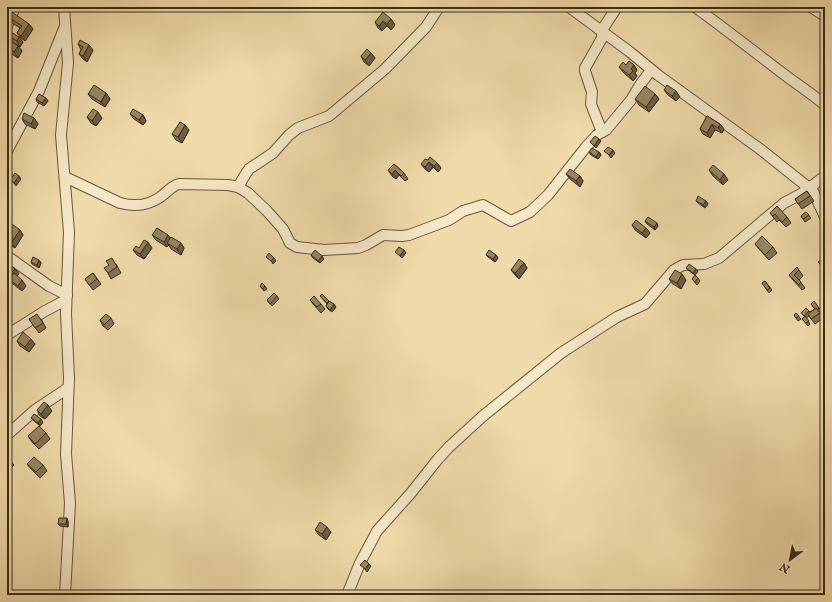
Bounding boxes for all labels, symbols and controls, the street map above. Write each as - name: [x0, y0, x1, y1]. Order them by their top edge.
- north arrow: [770, 540, 810, 580]
- text: N: [777, 559, 794, 577]

